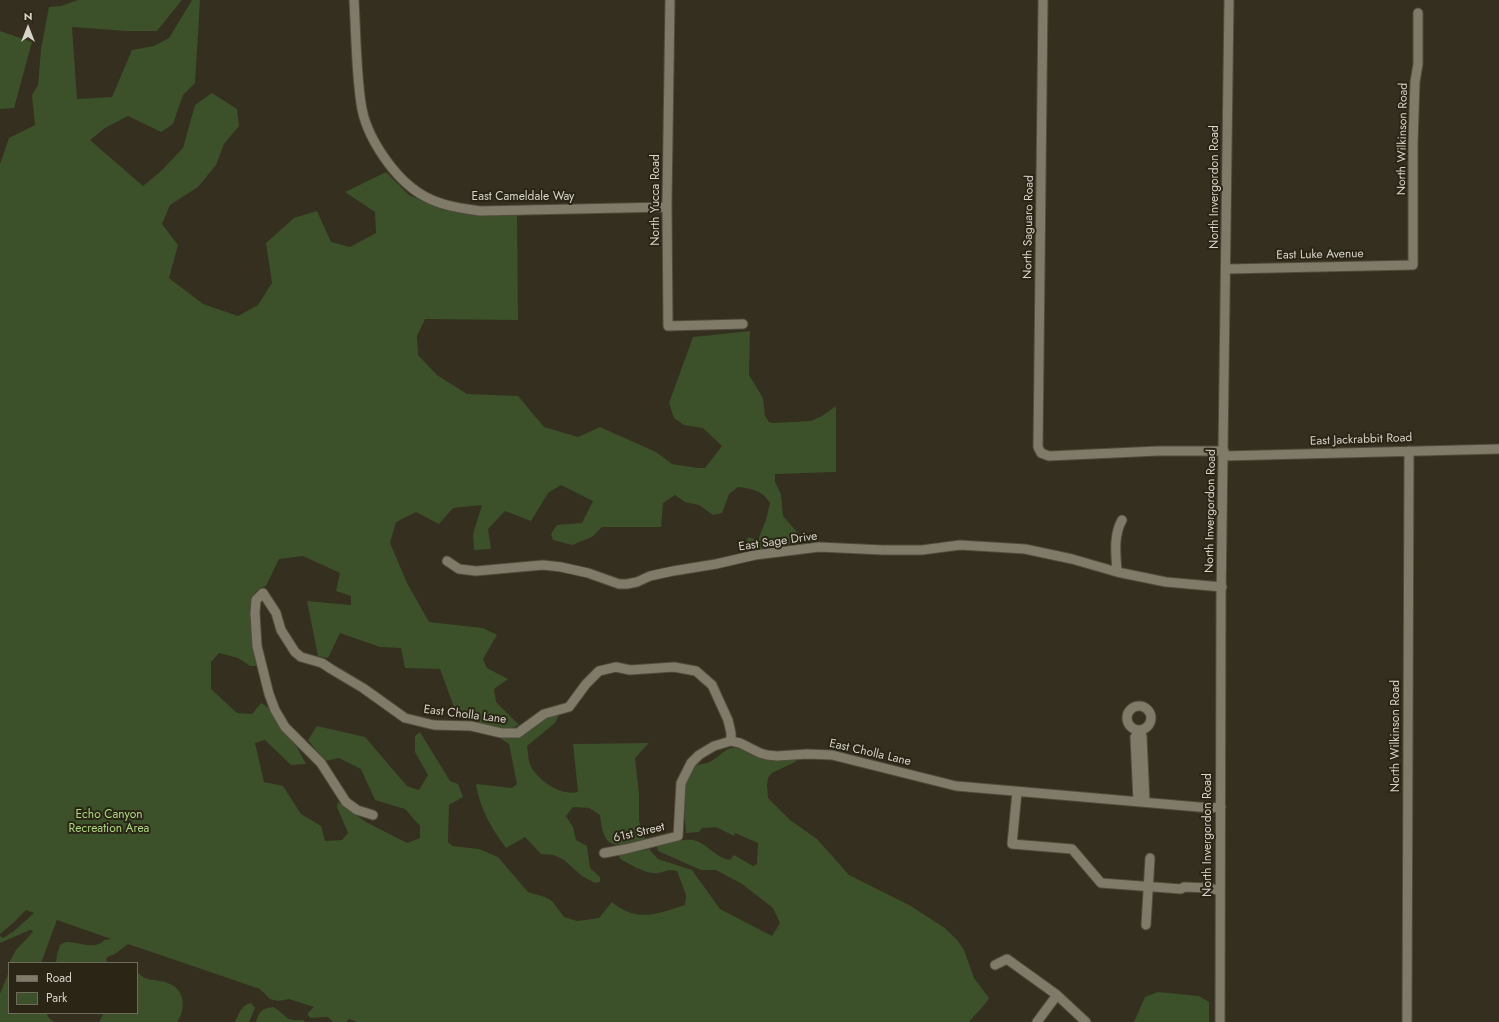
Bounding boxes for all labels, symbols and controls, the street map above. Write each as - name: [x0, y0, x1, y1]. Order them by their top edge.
- north arrow: [8, 8, 48, 48]
- text: N: [24, 8, 32, 24]
- street label: North Wilkinson Road: [1395, 83, 1411, 195]
- street label: North Invergordon Road: [1208, 125, 1222, 249]
- street label: North Yucca Road: [649, 154, 663, 246]
- street label: North Saguaro Road: [1021, 175, 1037, 279]
- street label: East Cameldale Way: [472, 190, 574, 204]
- street label: East Luke Avenue: [1276, 247, 1364, 263]
- street label: East Jackrabbit Road: [1310, 431, 1412, 449]
- street label: North Invergordon Road: [1203, 449, 1219, 573]
- street label: East Sage Drive: [738, 529, 818, 555]
- street label: North Wilkinson Road: [1389, 680, 1403, 792]
- street label: East Cholla Lane: [423, 703, 507, 727]
- street label: East Cholla Lane: [828, 737, 912, 769]
- street label: North Invergordon Road: [1201, 773, 1215, 897]
- park label: Echo Canyon Recreation Area: [69, 808, 149, 836]
- street label: 61st Street: [612, 820, 666, 846]
- legend: [8, 962, 138, 1014]
- text: Road: [46, 969, 72, 987]
- text: Park: [46, 989, 67, 1007]

